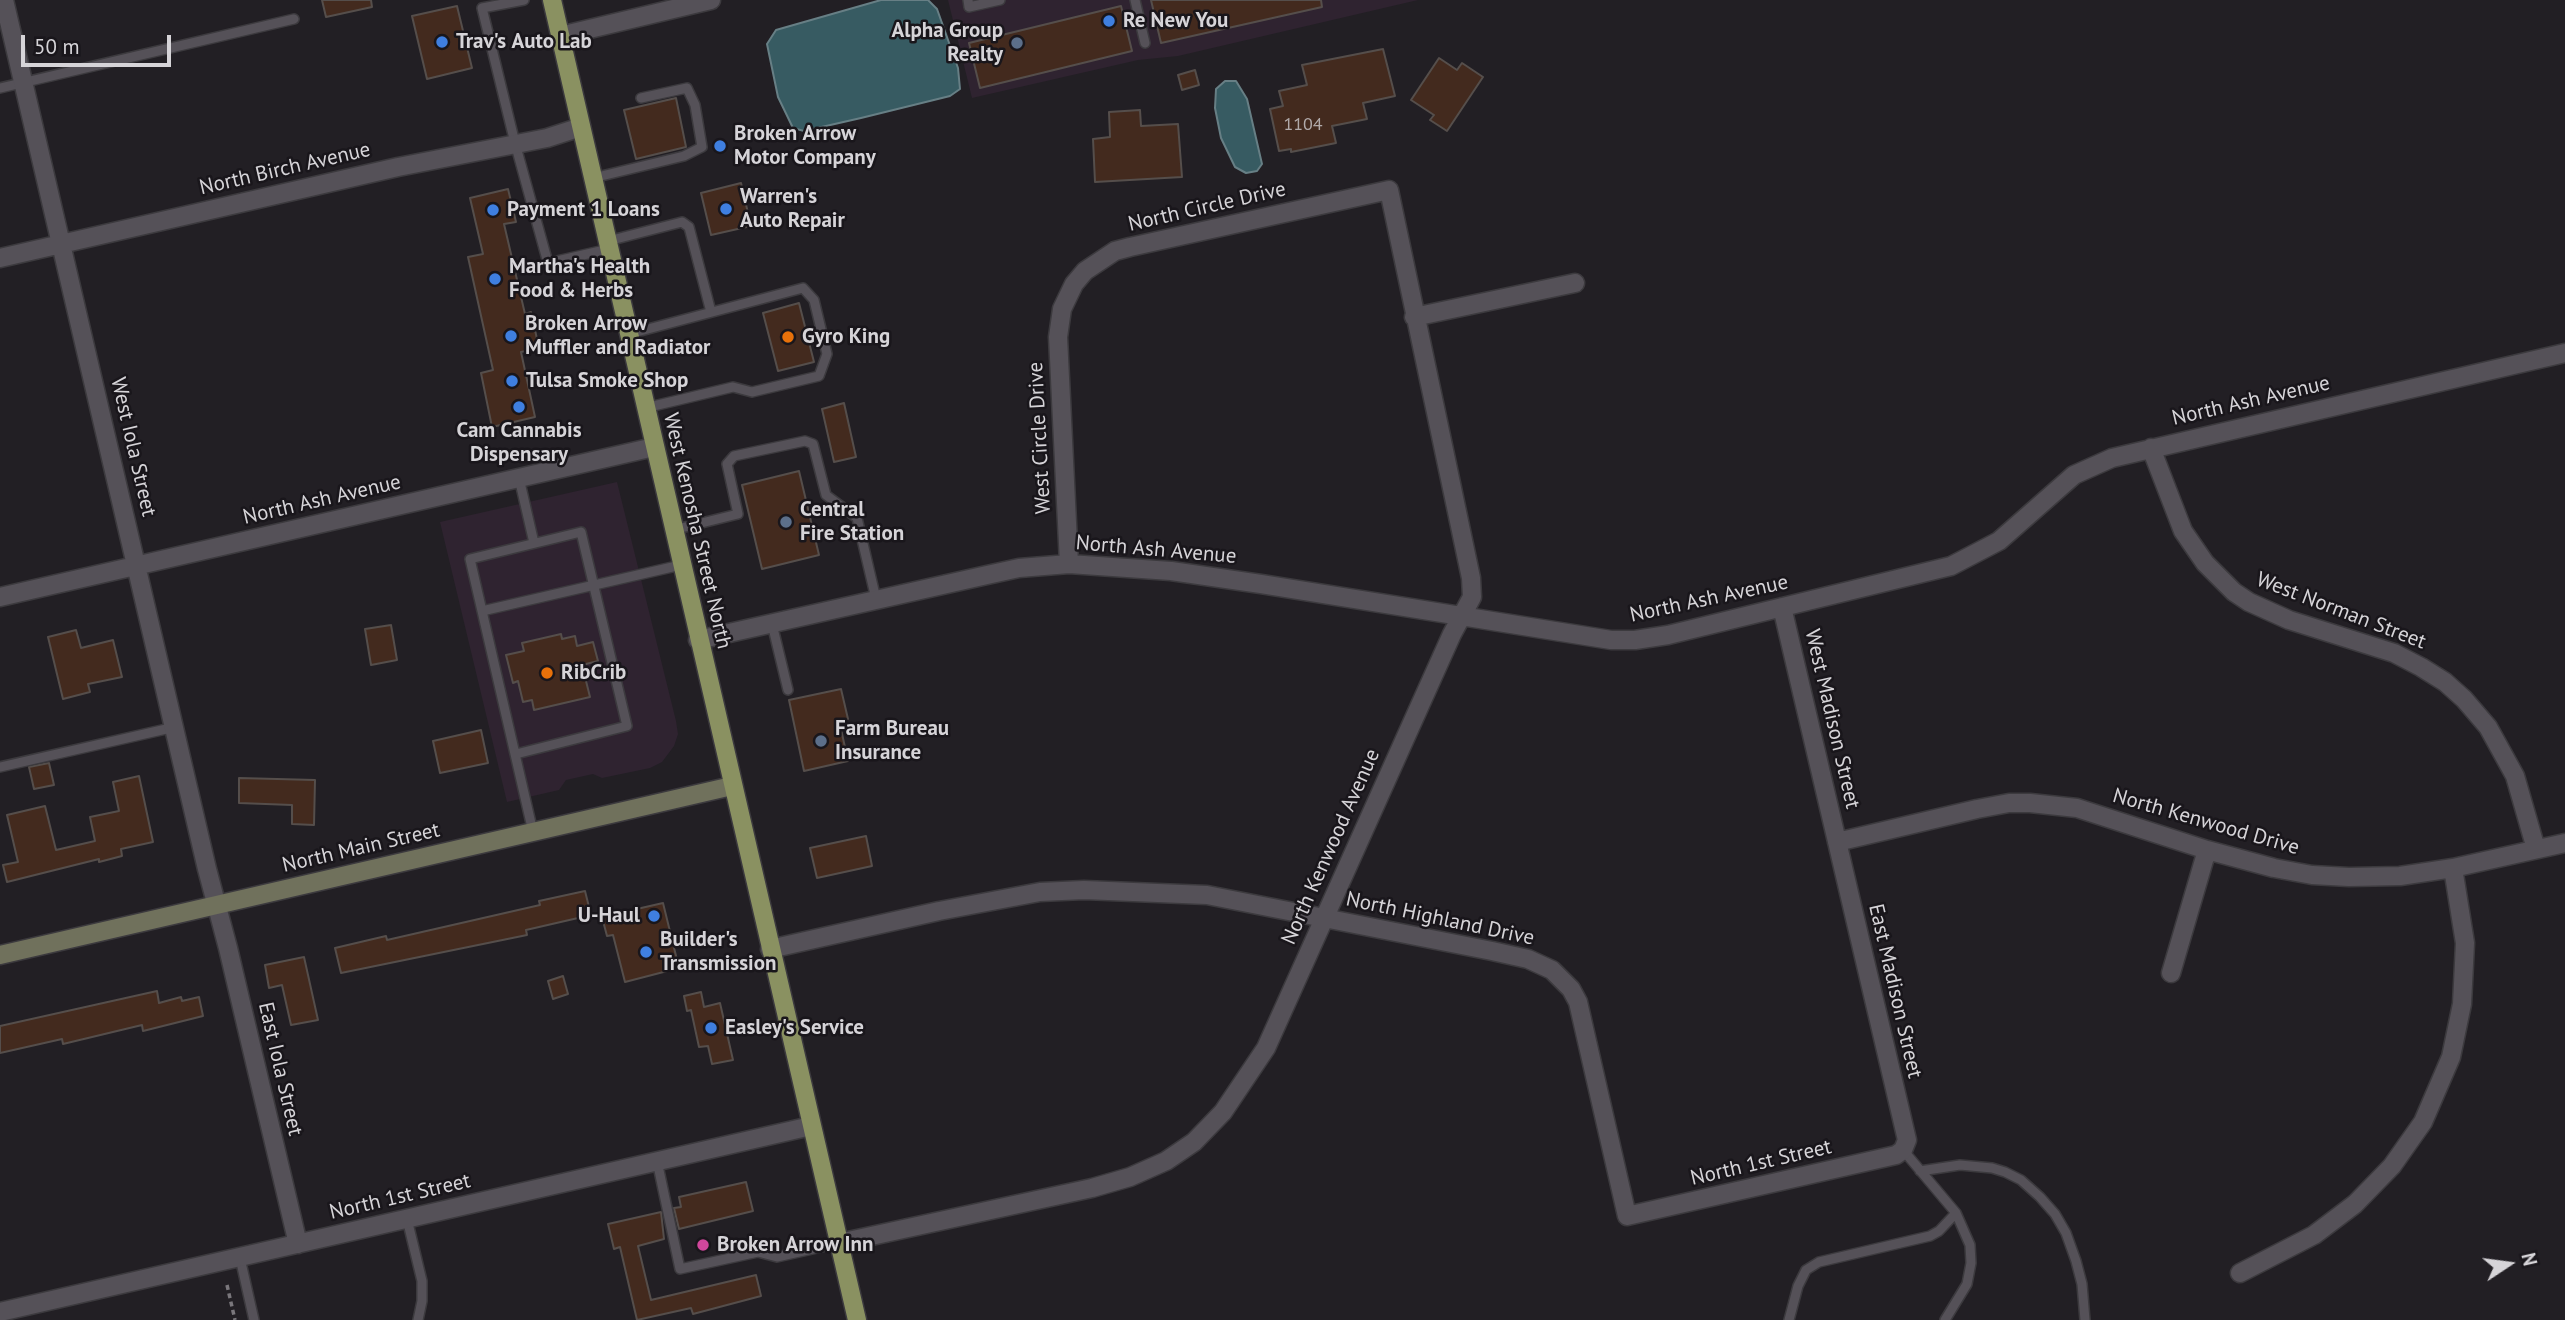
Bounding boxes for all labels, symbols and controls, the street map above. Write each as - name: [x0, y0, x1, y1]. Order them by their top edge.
- place label: Re New You: [1123, 8, 1228, 34]
- marker: Re New You: [1101, 13, 1117, 29]
- place label: Alpha Group Realty: [892, 18, 1003, 68]
- scale bar: [24, 21, 175, 65]
- place label: Trav's Auto Lab: [456, 29, 592, 55]
- text: 50 m: [34, 33, 80, 60]
- marker: Trav's Auto Lab: [434, 34, 450, 50]
- marker: Alpha Group Realty: [1009, 35, 1025, 51]
- house number: 1104: [1283, 114, 1323, 136]
- place label: Broken Arrow Motor Company: [734, 121, 876, 171]
- street label: North Birch Avenue: [197, 137, 373, 201]
- marker: Broken Arrow Motor Company: [712, 138, 728, 154]
- street label: North Circle Drive: [1126, 177, 1288, 237]
- place label: Warren's Auto Repair: [740, 184, 845, 234]
- place label: Payment 1 Loans: [507, 197, 660, 223]
- marker: Warren's Auto Repair: [718, 201, 734, 217]
- marker: Payment 1 Loans: [485, 202, 501, 218]
- place label: Martha's Health Food & Herbs: [509, 254, 650, 304]
- marker: Martha's Health Food & Herbs: [487, 271, 503, 287]
- place label: Broken Arrow Muffler and Radiator: [525, 311, 710, 361]
- place label: Gyro King: [802, 324, 890, 350]
- marker: Broken Arrow Muffler and Radiator: [503, 328, 519, 344]
- marker: Gyro King: [780, 329, 796, 345]
- street label: West Circle Drive: [1023, 361, 1057, 515]
- place label: Tulsa Smoke Shop: [526, 368, 688, 394]
- street label: North Ash Avenue: [2170, 371, 2332, 431]
- marker: Tulsa Smoke Shop: [504, 373, 520, 389]
- street label: West Iola Street: [105, 375, 161, 519]
- marker: Cam Cannabis Dispensary: [511, 399, 527, 415]
- street label: West Kenosha Street North: [658, 411, 736, 651]
- place label: Cam Cannabis Dispensary: [456, 418, 582, 468]
- street label: North Ash Avenue: [241, 470, 403, 530]
- place label: Central Fire Station: [800, 497, 904, 547]
- marker: Central Fire Station: [778, 514, 794, 530]
- street label: North Ash Avenue: [1075, 530, 1237, 570]
- street label: West Norman Street: [2253, 567, 2429, 655]
- street label: North Ash Avenue: [1628, 570, 1790, 628]
- street label: West Madison Street: [1799, 627, 1865, 811]
- place label: RibCrib: [561, 660, 626, 686]
- marker: RibCrib: [539, 665, 555, 681]
- place label: Farm Bureau Insurance: [835, 716, 949, 766]
- marker: Farm Bureau Insurance: [813, 733, 829, 749]
- street label: North Kenwood Avenue: [1276, 745, 1386, 949]
- street label: North Kenwood Drive: [2110, 783, 2302, 861]
- street label: North Main Street: [280, 818, 442, 878]
- street label: North Highland Drive: [1344, 887, 1536, 951]
- street label: East Madison Street: [1863, 901, 1927, 1081]
- place label: U-Haul: [578, 903, 640, 929]
- marker: U-Haul: [646, 908, 662, 924]
- place label: Builder's Transmission: [660, 927, 776, 977]
- marker: Builder's Transmission: [638, 944, 654, 960]
- street label: East Iola Street: [252, 1000, 308, 1138]
- place label: Easley's Service: [725, 1015, 864, 1041]
- marker: Easley's Service: [703, 1020, 719, 1036]
- street label: North 1st Street: [1688, 1135, 1834, 1191]
- street label: North 1st Street: [327, 1169, 473, 1225]
- north arrow: [2474, 1229, 2544, 1299]
- place label: Broken Arrow Inn: [717, 1232, 873, 1258]
- marker: Broken Arrow Inn: [695, 1237, 711, 1253]
- text: N: [2516, 1250, 2543, 1268]

